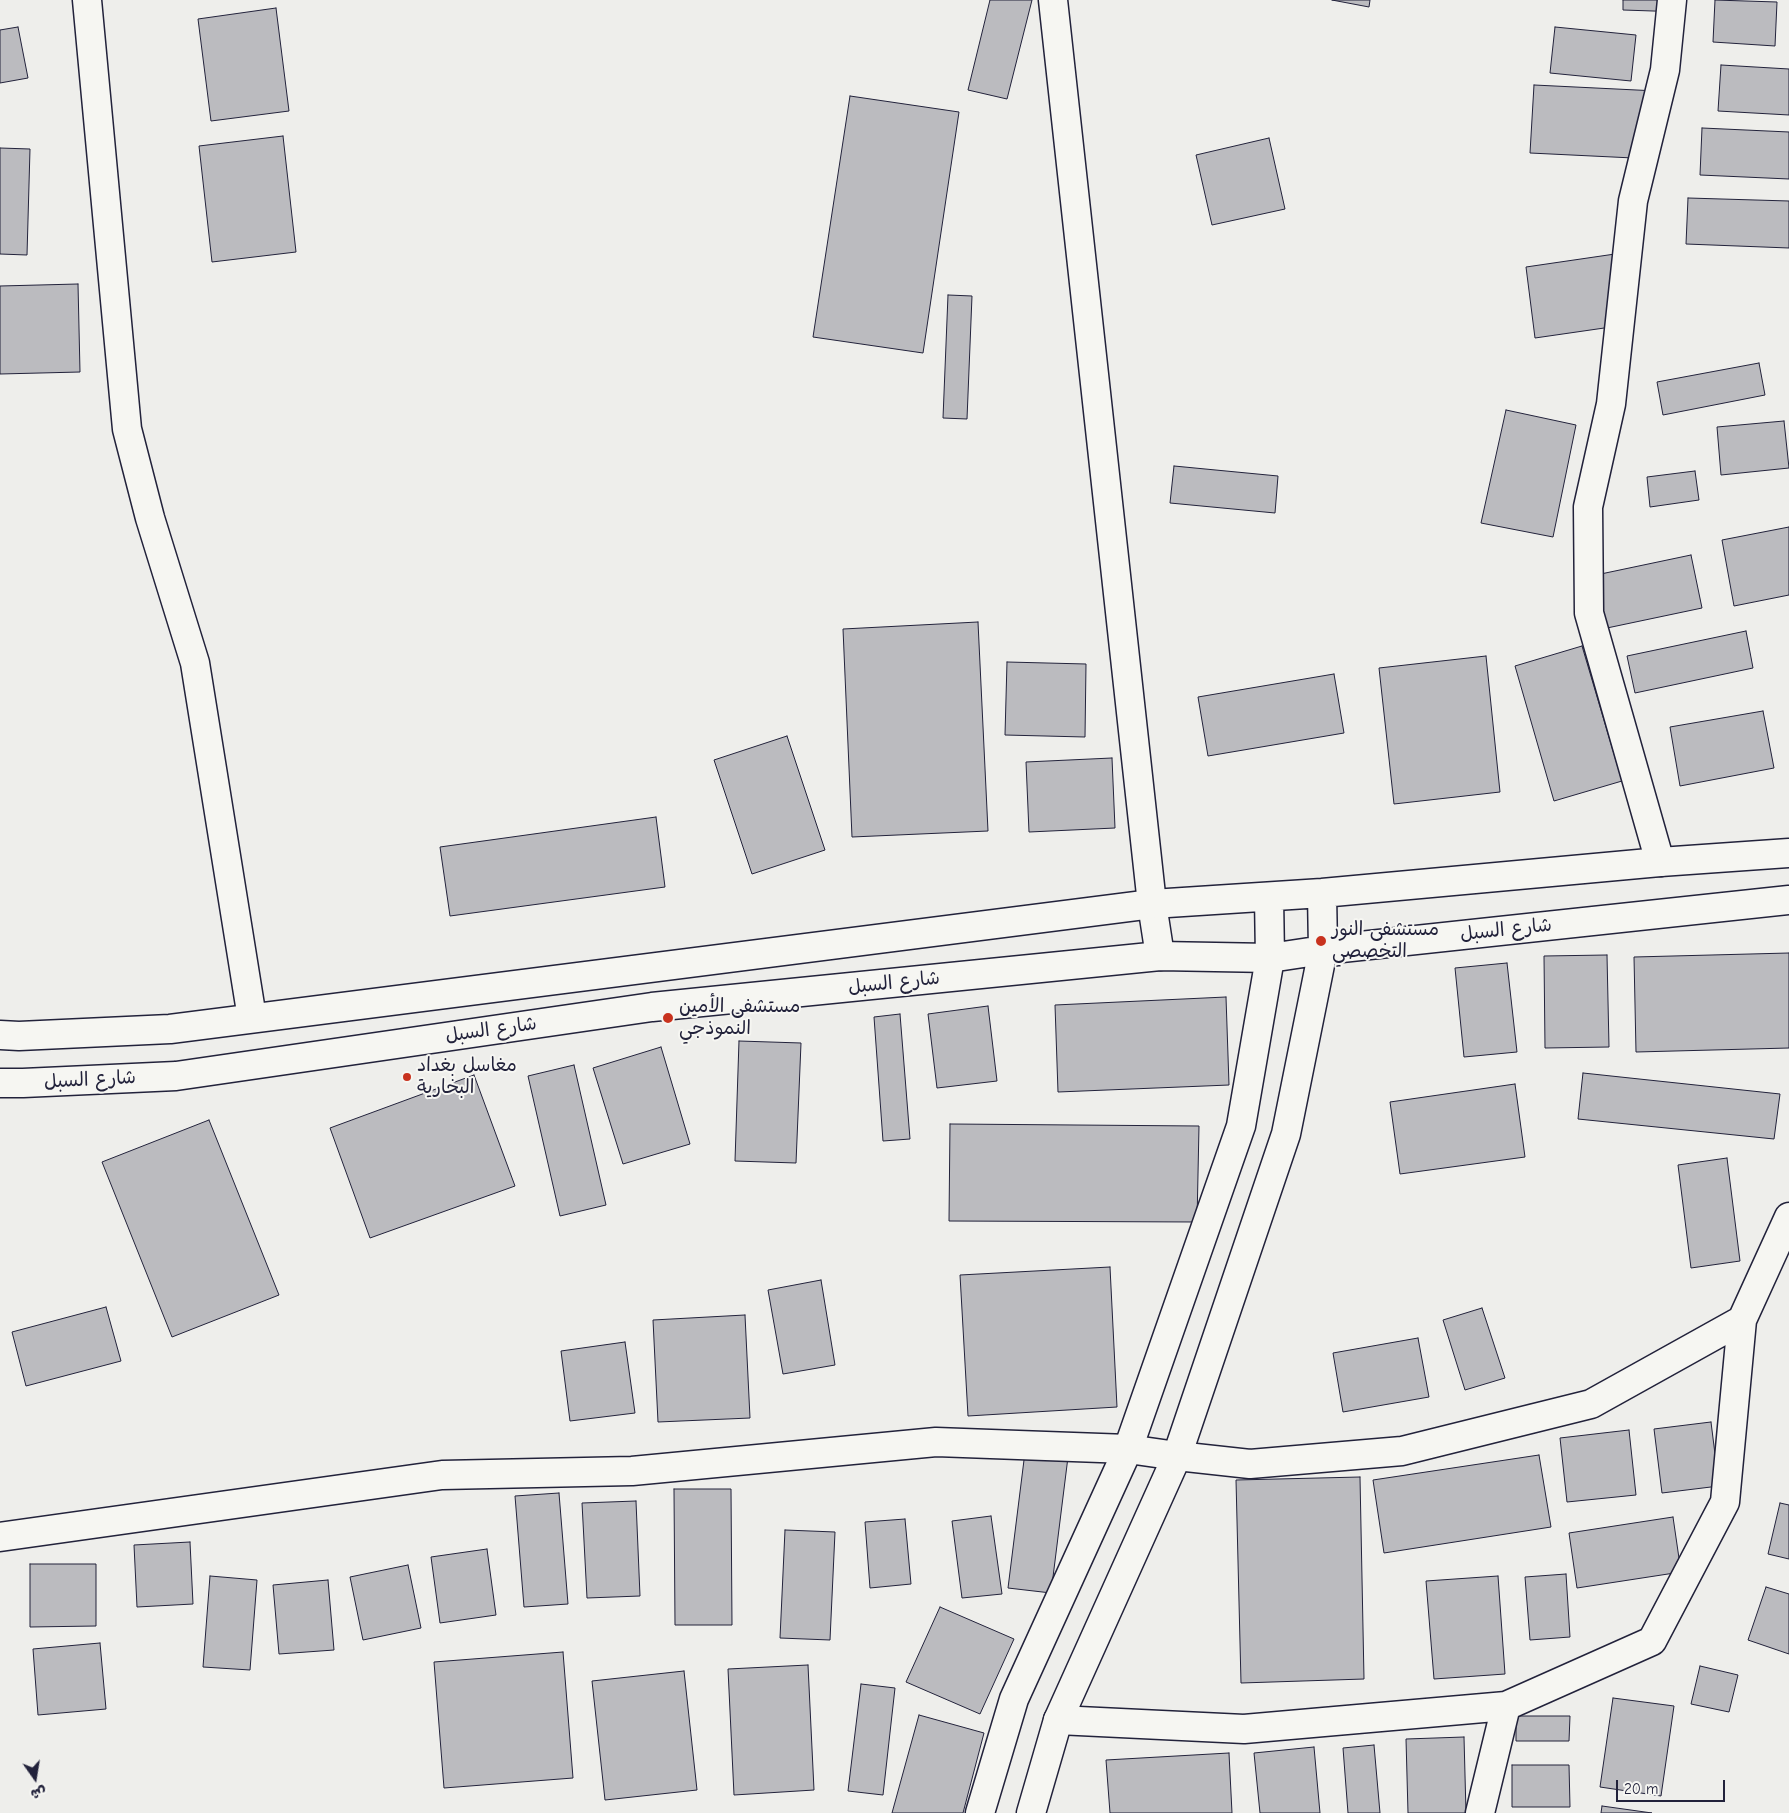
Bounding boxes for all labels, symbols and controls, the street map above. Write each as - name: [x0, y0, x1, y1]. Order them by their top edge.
- street label: شارع السبل: [1459, 914, 1553, 946]
- place label: مستشفى النور التخصصي: [1332, 919, 1439, 963]
- marker: مستشفى النور التخصصي: [1314, 934, 1328, 948]
- street label: شارع السبل: [847, 967, 941, 999]
- place label: مستشفى الأمين النموذجي: [679, 996, 800, 1040]
- marker: مستشفى الأمين النموذجي: [661, 1011, 675, 1025]
- street label: شارع السبل: [444, 1012, 538, 1048]
- place label: مغاسل بغداد البخارية: [417, 1055, 517, 1099]
- street label: شارع السبل: [43, 1066, 137, 1094]
- marker: مغاسل بغداد البخارية: [401, 1071, 413, 1083]
- north arrow: [10, 1753, 60, 1803]
- scale bar: [1619, 1770, 1728, 1802]
- text: 20 m: [1624, 1780, 1658, 1798]
- text: ش: [29, 1783, 48, 1803]

